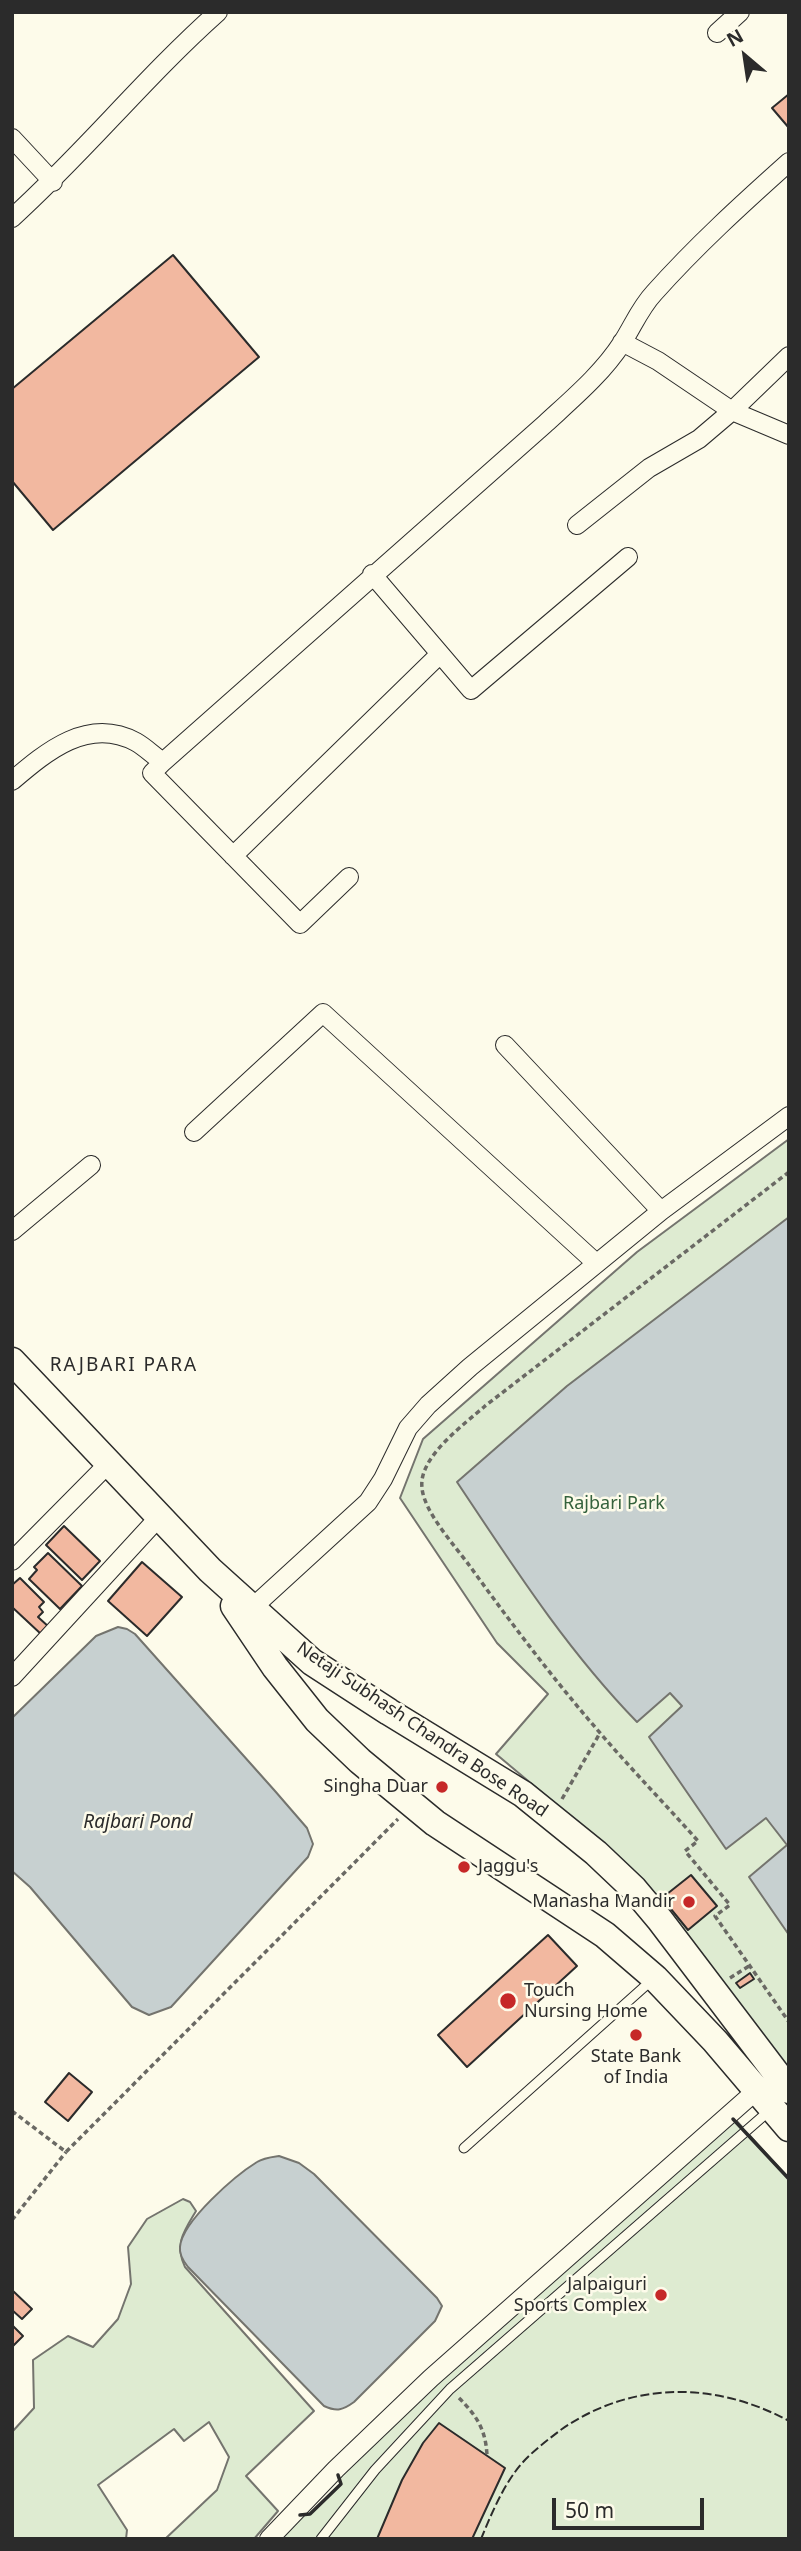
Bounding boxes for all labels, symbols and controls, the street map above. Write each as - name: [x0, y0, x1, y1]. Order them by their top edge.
- north arrow: [710, 21, 780, 91]
- text: N: [722, 23, 748, 53]
- district label: RAJBARI PARA: [51, 1355, 197, 1377]
- park label: Rajbari Park: [563, 1493, 665, 1515]
- street label: Netaji Subhash Chandra Bose Road: [292, 1638, 552, 1822]
- place label: Singha Duar: [324, 1776, 428, 1798]
- marker: Singha Duar: [434, 1779, 450, 1795]
- water label: Rajbari Pond: [83, 1812, 193, 1834]
- place label: Jaggu's: [478, 1856, 538, 1878]
- marker: Jaggu's: [456, 1859, 472, 1875]
- place label: Manasha Mandir: [532, 1891, 675, 1913]
- marker: Manasha Mandir: [681, 1894, 697, 1910]
- place label: Touch Nursing Home: [524, 1980, 648, 2022]
- marker: Touch Nursing Home: [498, 1991, 518, 2011]
- marker: State Bank of India: [628, 2027, 644, 2043]
- place label: State Bank of India: [591, 2046, 681, 2088]
- place label: Jalpaiguri Sports Complex: [514, 2274, 647, 2316]
- marker: Jalpaiguri Sports Complex: [653, 2287, 669, 2303]
- scale bar: [556, 2484, 708, 2528]
- text: 50 m: [565, 2496, 614, 2524]

